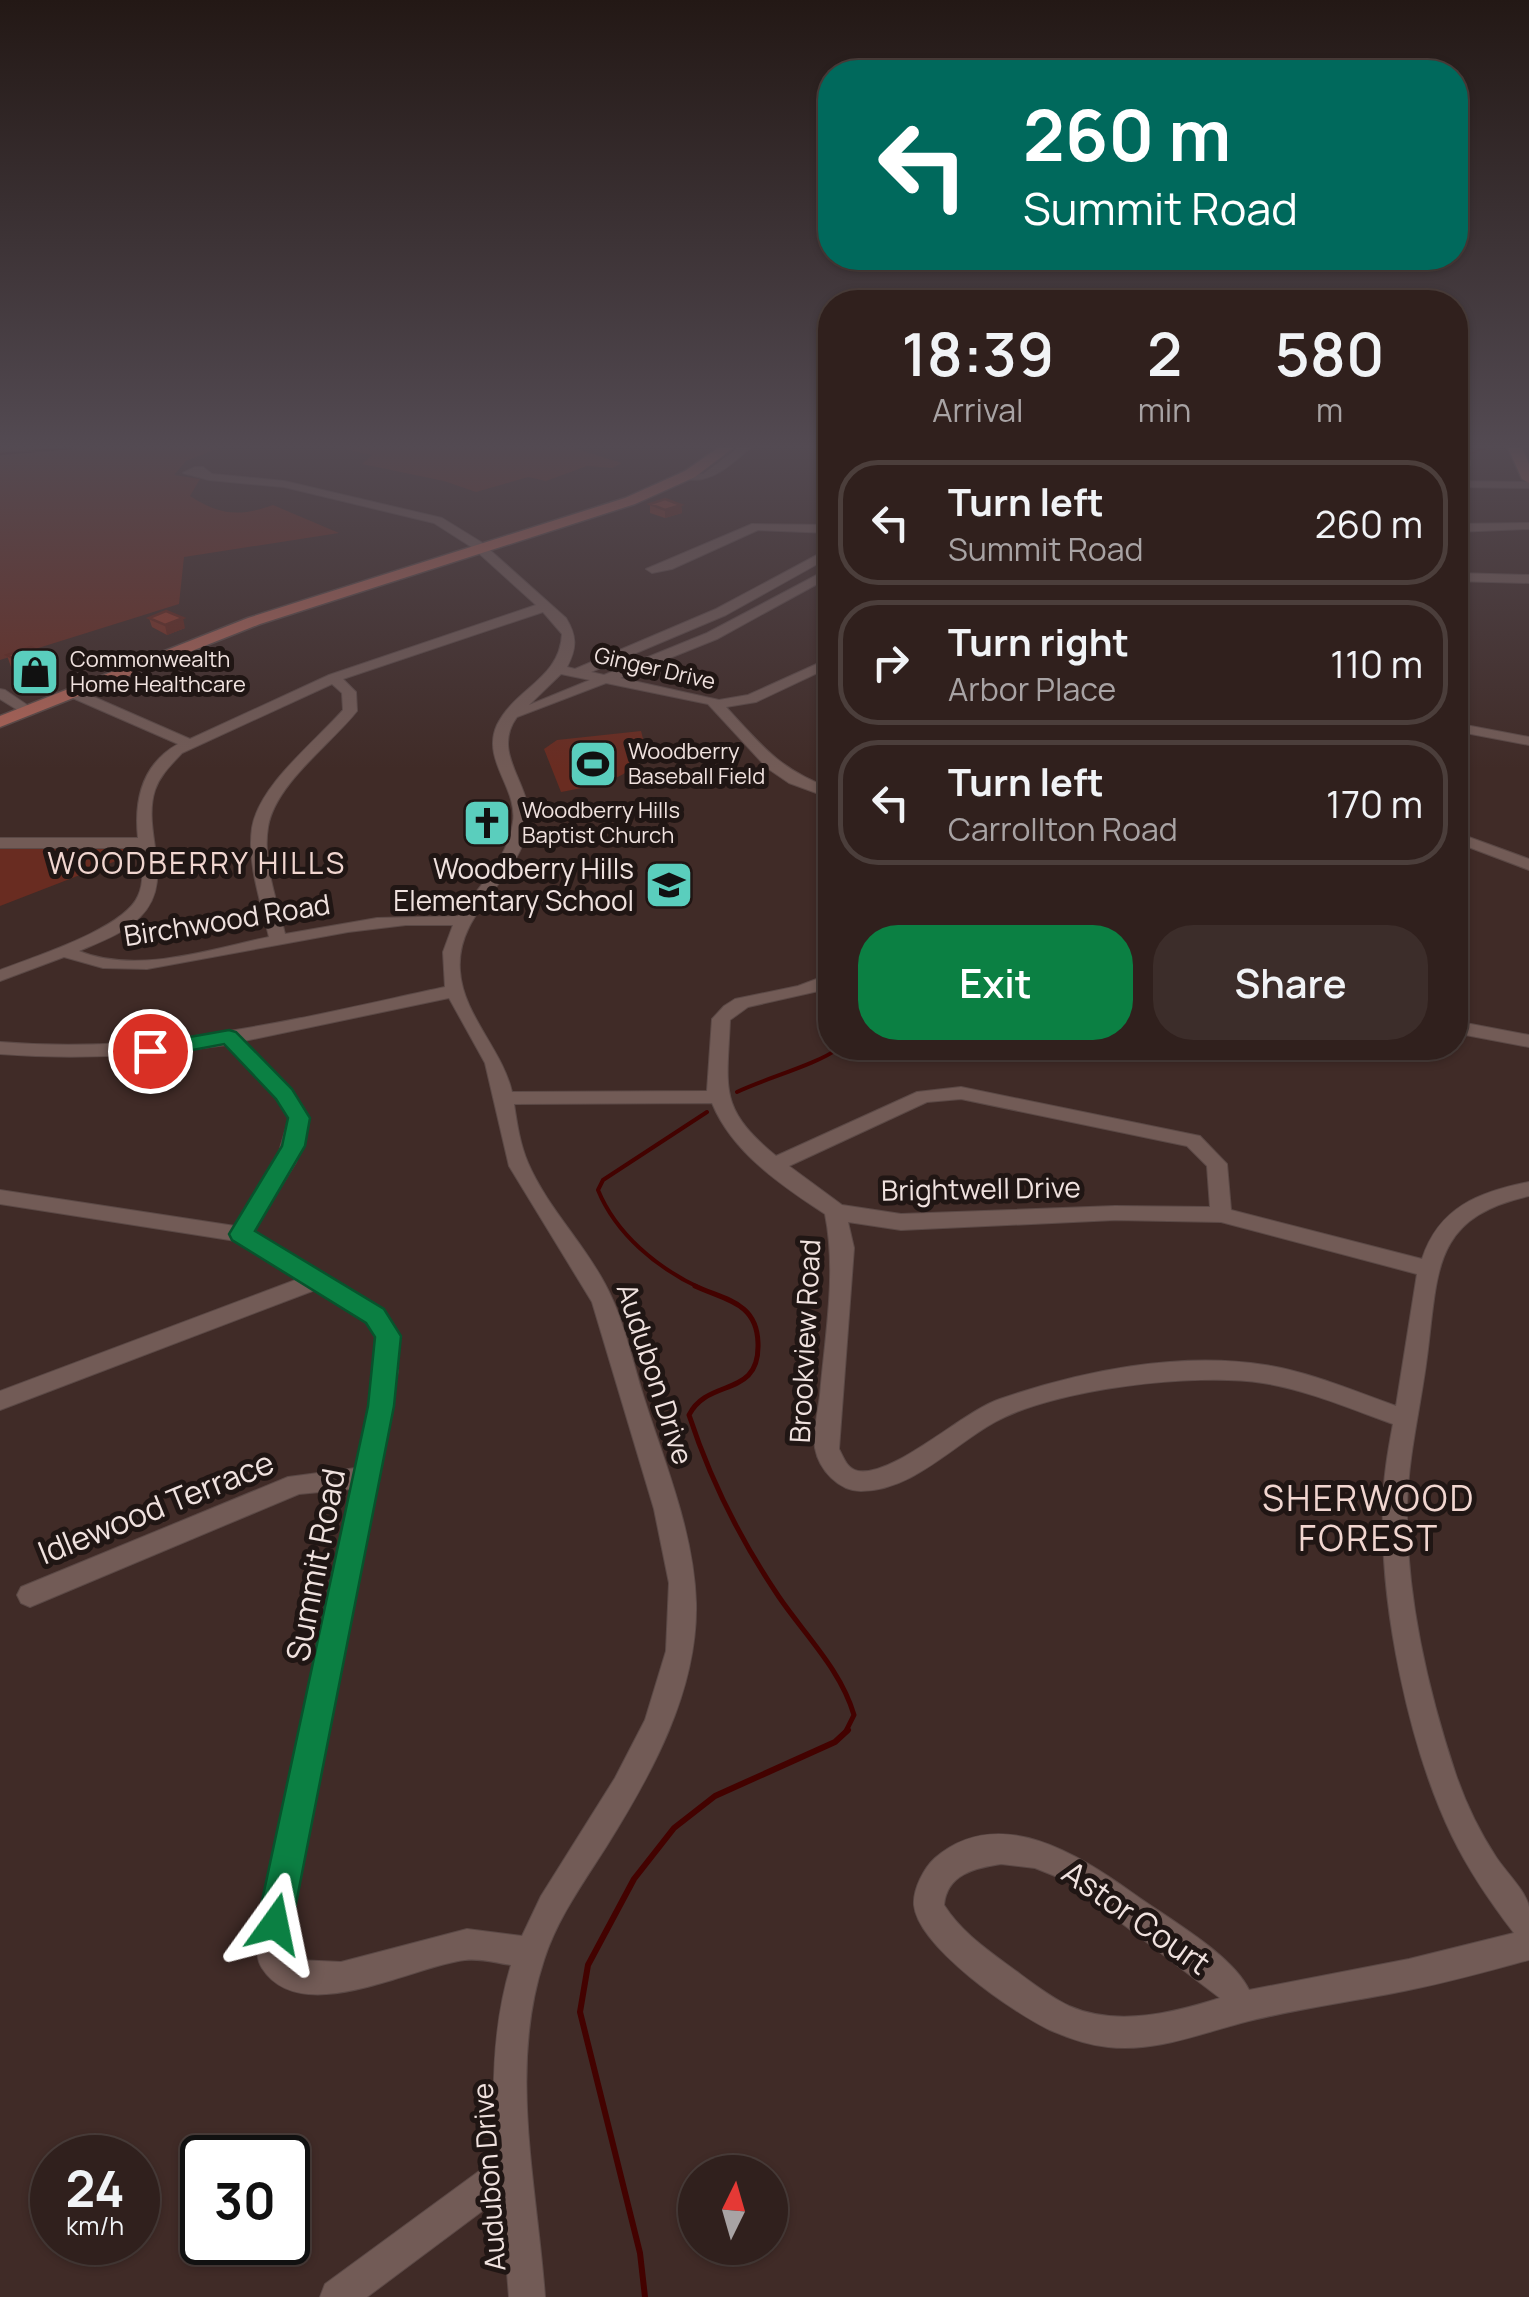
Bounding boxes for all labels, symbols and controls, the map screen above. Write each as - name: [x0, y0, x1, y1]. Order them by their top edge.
- text: 260 m: [1023, 86, 1231, 182]
- icon: left: [858, 100, 988, 230]
- text: Summit Road: [1023, 177, 1298, 239]
- text: 18:39: [902, 312, 1054, 394]
- text: 2: [1147, 312, 1182, 394]
- text: 580: [1275, 312, 1384, 394]
- text: Arrival: [932, 388, 1024, 432]
- text: min: [1138, 388, 1191, 432]
- text: m: [1316, 388, 1343, 432]
- text: Turn left: [948, 475, 1104, 527]
- icon: left: [863, 495, 918, 550]
- text: 260 m: [1315, 497, 1423, 549]
- text: Summit Road: [948, 527, 1144, 571]
- text: Turn right: [948, 615, 1129, 667]
- icon: right: [863, 635, 918, 690]
- text: 110 m: [1330, 637, 1423, 689]
- street label: Ginger Drive: [592, 640, 719, 697]
- place label: Commonwealth Home Healthcare: [70, 644, 246, 699]
- shop icon: Commonwealth Home Healthcare: [9, 646, 61, 698]
- text: Arbor Place: [948, 667, 1116, 711]
- place label: Woodberry Baseball Field: [628, 736, 765, 791]
- sports icon: Woodberry Baseball Field: [567, 738, 619, 790]
- text: Turn left: [948, 755, 1104, 807]
- icon: left: [863, 775, 918, 830]
- text: 170 m: [1326, 777, 1423, 829]
- place label: Woodberry Hills Baptist Church: [522, 795, 680, 850]
- church icon: Woodberry Hills Baptist Church: [461, 797, 513, 849]
- text: Carrollton Road: [948, 807, 1178, 851]
- district label: WOODBERRY HILLS: [47, 842, 347, 883]
- place label: Woodberry Hills Elementary School: [393, 849, 634, 919]
- school or university icon: Woodberry Hills Elementary School: [643, 859, 695, 911]
- street label: Birchwood Road: [121, 884, 333, 954]
- button: Exit: [858, 925, 1133, 1040]
- button: Share: [1153, 925, 1428, 1040]
- pin: [108, 1009, 193, 1094]
- icon: arrive: [123, 1024, 178, 1079]
- street label: Brightwell Drive: [881, 1167, 1081, 1209]
- street label: Brookview Road: [780, 1238, 828, 1444]
- street label: Audubon Drive: [609, 1278, 703, 1469]
- street label: Idlewood Terrace: [31, 1440, 280, 1574]
- street label: Summit Road: [275, 1465, 355, 1665]
- district label: SHERWOOD FOREST: [1262, 1474, 1476, 1562]
- street label: Astor Court: [1054, 1850, 1219, 1984]
- position arrow: [223, 1872, 327, 1976]
- street label: Audubon Drive: [462, 2082, 514, 2272]
- speed limit sign: 30: [180, 2135, 310, 2265]
- text: 24: [65, 2154, 125, 2222]
- north arrow: [678, 2155, 788, 2265]
- map controls: [678, 2155, 788, 2265]
- text: km/h: [66, 2208, 124, 2243]

